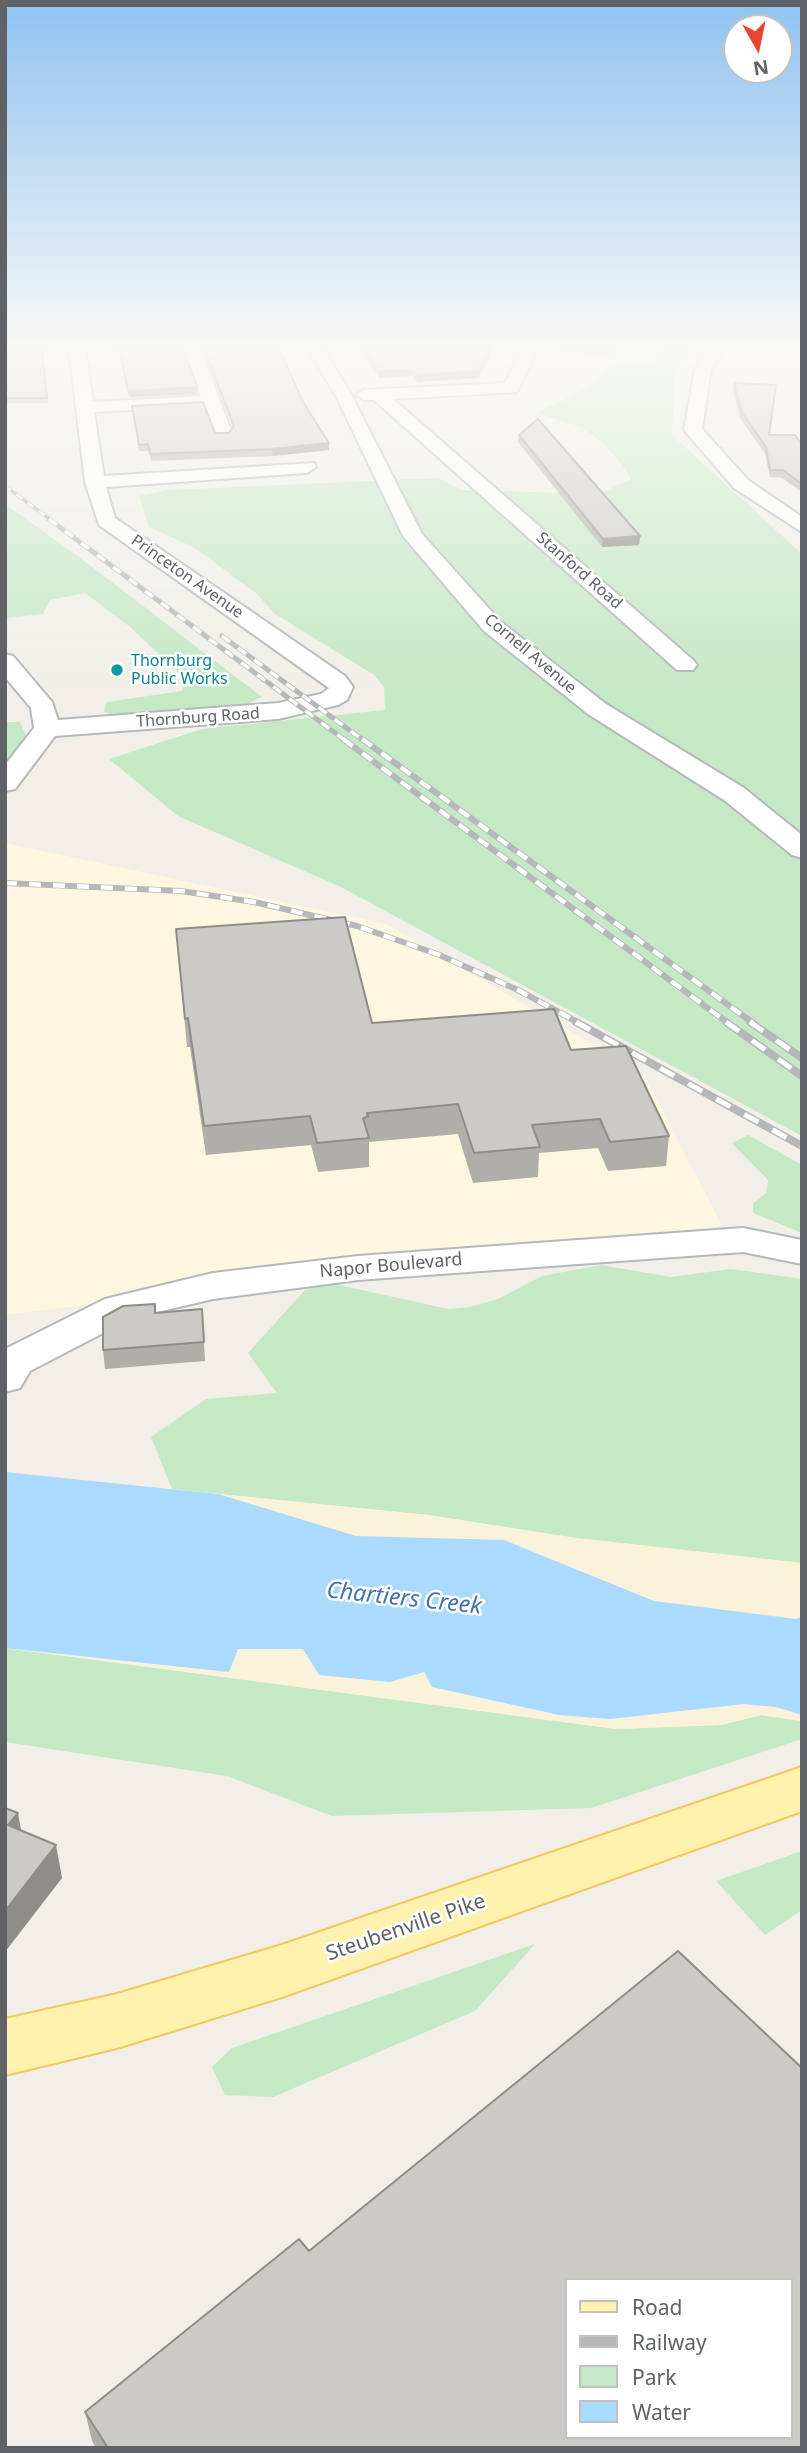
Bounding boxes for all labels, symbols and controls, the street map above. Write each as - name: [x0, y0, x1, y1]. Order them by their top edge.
- north arrow: [723, 14, 793, 84]
- text: N: [751, 54, 771, 82]
- street label: Stanford Road: [532, 529, 626, 613]
- street label: Princeton Avenue: [127, 531, 247, 623]
- street label: Cornell Avenue: [480, 610, 580, 698]
- place label: Thornburg Public Works: [131, 651, 228, 689]
- marker: Thornburg Public Works: [109, 662, 125, 678]
- street label: Thornburg Road: [136, 704, 260, 732]
- street label: Napor Boulevard: [319, 1249, 463, 1283]
- water label: Chartiers Creek: [325, 1577, 483, 1621]
- street label: Steubenville Pike: [323, 1889, 489, 1967]
- legend: [566, 2278, 793, 2439]
- text: Road: [632, 2293, 682, 2321]
- text: Railway: [632, 2328, 707, 2356]
- text: Park: [632, 2363, 676, 2391]
- text: Water: [632, 2398, 691, 2426]

